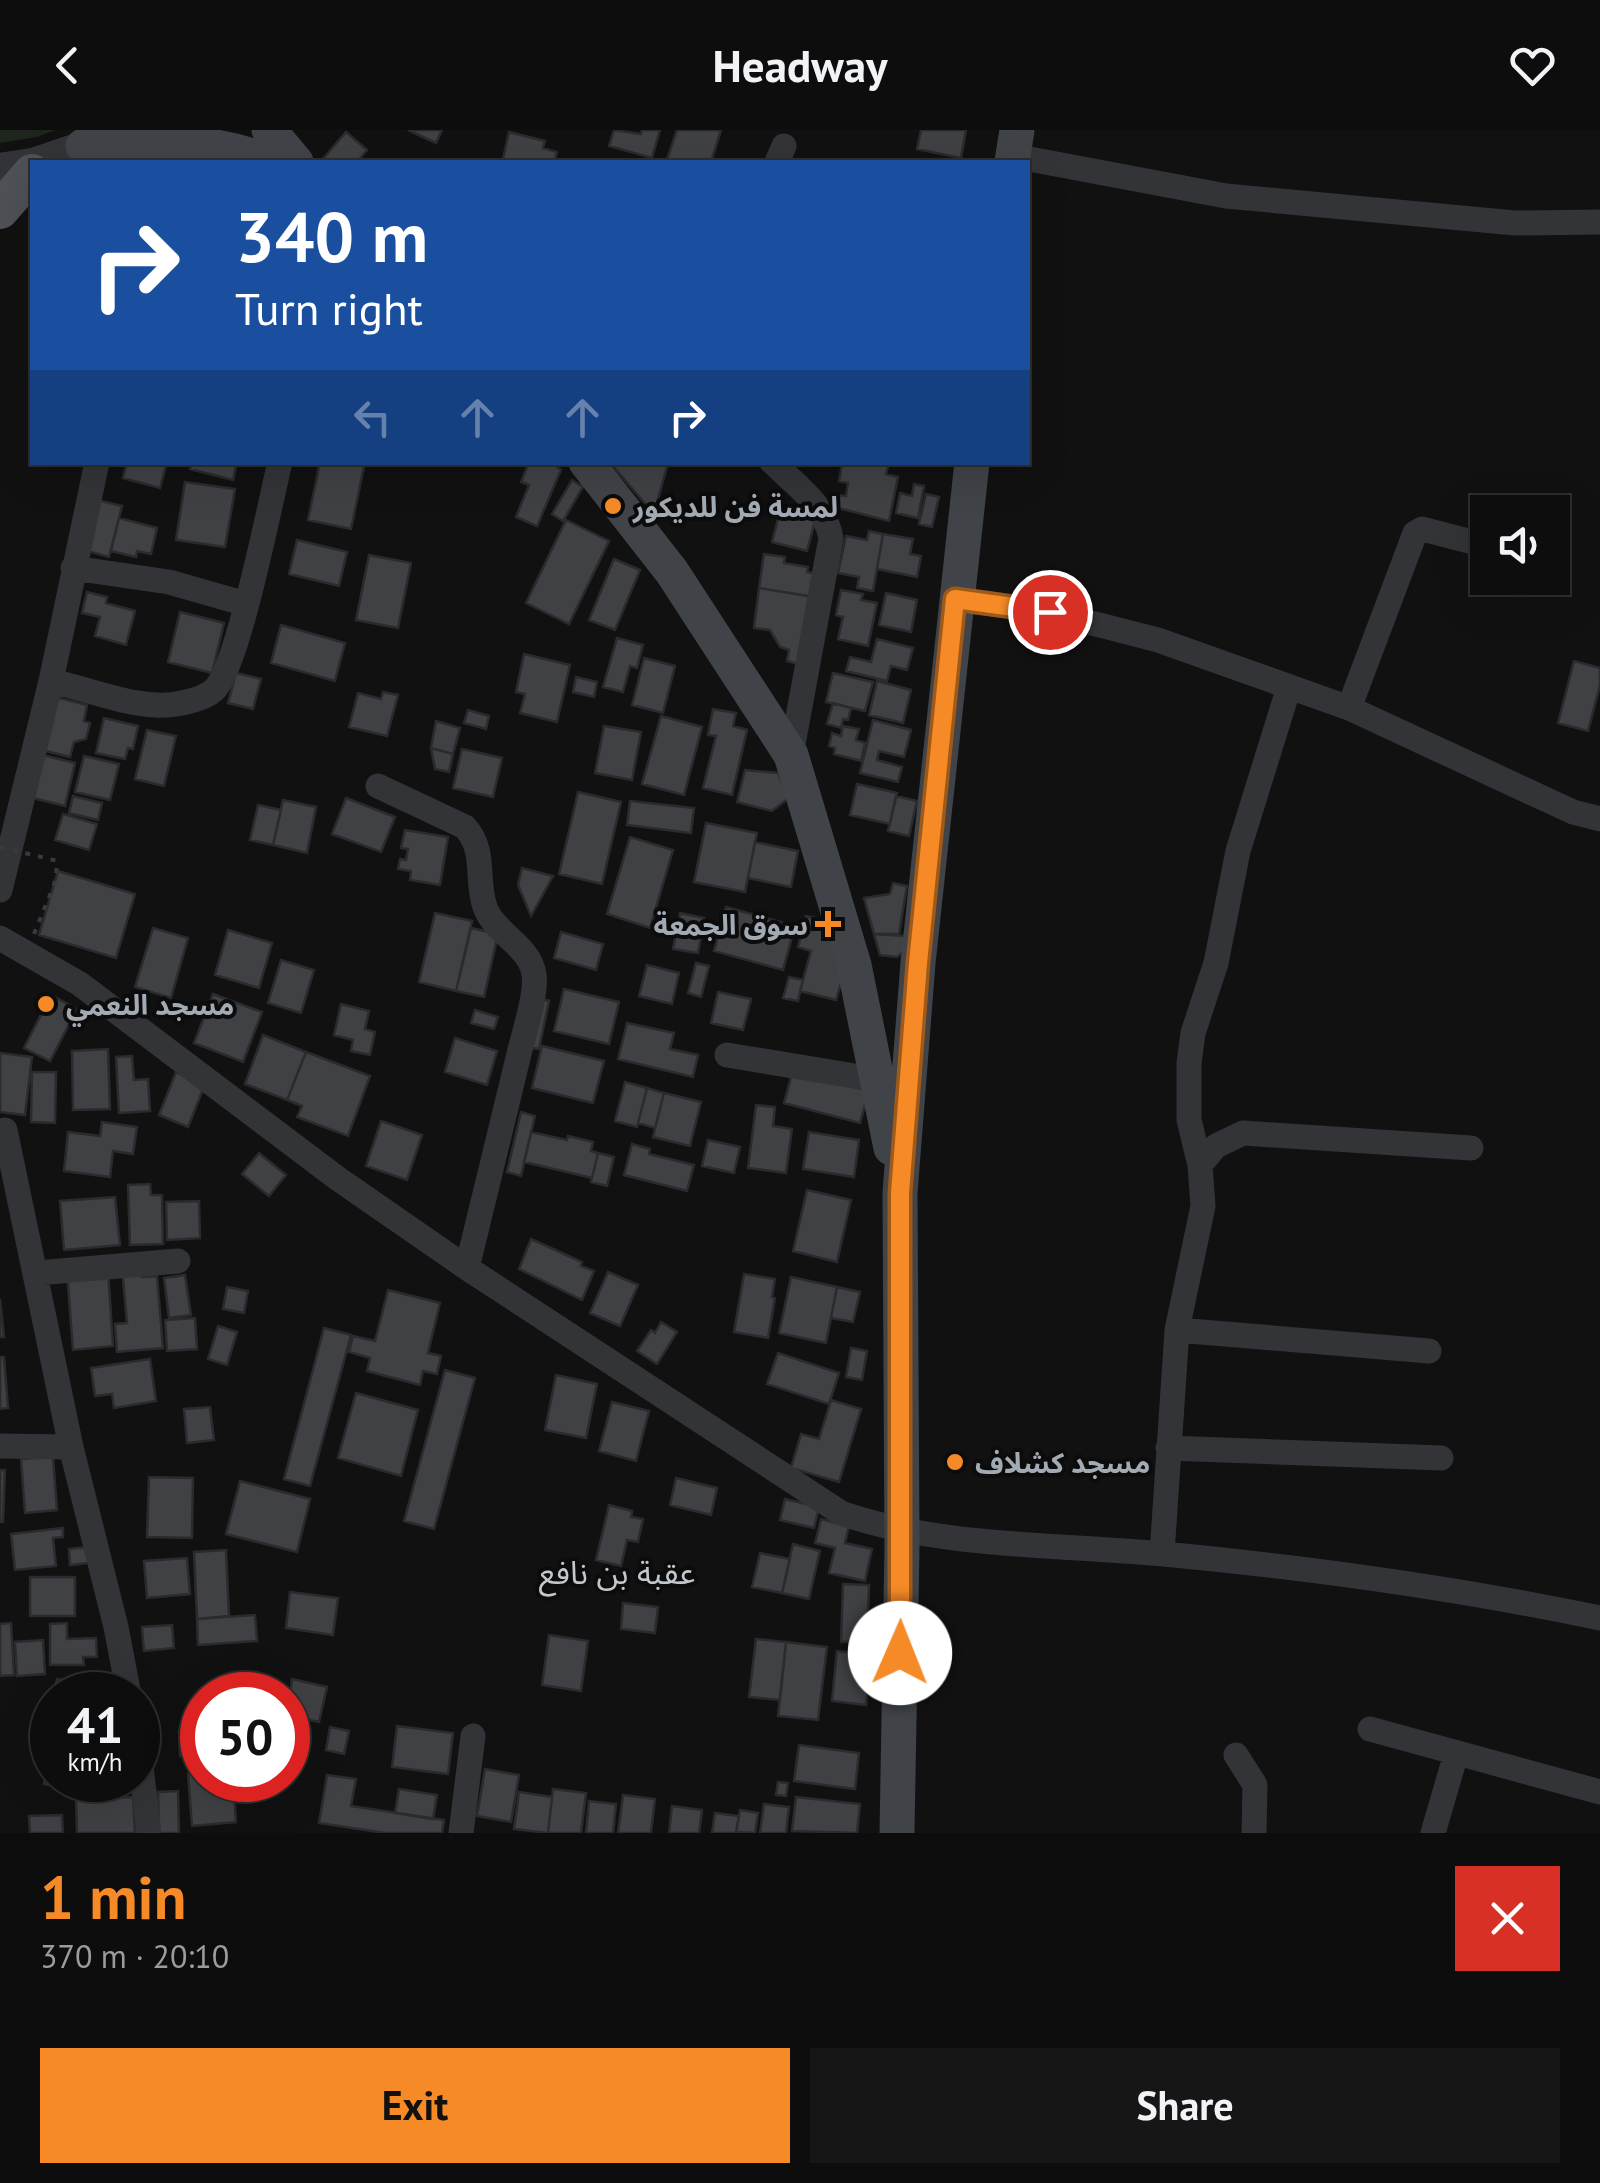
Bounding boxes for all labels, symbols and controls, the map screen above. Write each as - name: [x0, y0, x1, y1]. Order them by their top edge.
- text: Headway: [712, 36, 888, 94]
- icon: back: [40, 38, 95, 93]
- icon: heart: [1505, 38, 1560, 93]
- text: 340 m: [235, 191, 428, 281]
- icon: right: [70, 200, 200, 330]
- text: Turn right: [235, 279, 423, 337]
- icon: left: [345, 390, 400, 445]
- icon: ahead: [450, 390, 505, 445]
- icon: ahead: [555, 390, 610, 445]
- icon: right: [660, 390, 715, 445]
- place label: لمسة فن للديكور: [632, 488, 838, 525]
- marker: لمسة فن للديكور: [602, 495, 624, 517]
- map controls: [1470, 495, 1570, 595]
- button: sound: [1470, 495, 1570, 595]
- pin: [1008, 570, 1093, 655]
- icon: arrive: [1023, 585, 1078, 640]
- place label: سوق الجمعة: [654, 906, 808, 943]
- marker: سوق الجمعة: [817, 913, 839, 935]
- place label: مسجد النعمي: [66, 986, 234, 1027]
- marker: مسجد النعمي: [35, 993, 57, 1015]
- place label: مسجد كشلاف: [975, 1444, 1150, 1481]
- marker: مسجد كشلاف: [944, 1451, 966, 1473]
- district label: عقبة بن نافع: [539, 1551, 695, 1597]
- position arrow: [848, 1601, 952, 1705]
- speed limit sign: 50: [180, 1672, 310, 1802]
- text: 41: [67, 1692, 123, 1757]
- text: km/h: [68, 1746, 122, 1778]
- text: 1 min: [40, 1858, 186, 1936]
- button: close: [1455, 1866, 1560, 1971]
- text: 370 m · 20:10: [40, 1935, 229, 1977]
- button: Exit: [40, 2048, 790, 2163]
- button: Share: [810, 2048, 1560, 2163]

